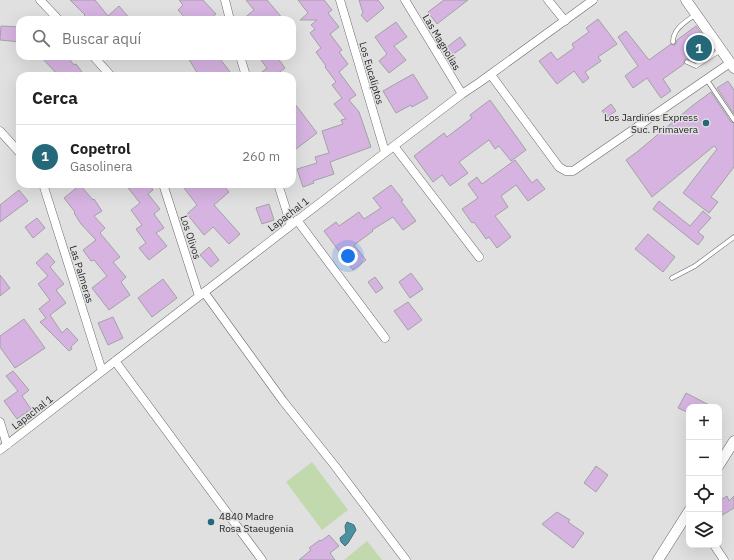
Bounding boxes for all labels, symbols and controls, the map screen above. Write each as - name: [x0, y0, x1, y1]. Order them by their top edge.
- street label: Las Magnolias: [420, 12, 463, 73]
- search box: [16, 16, 296, 60]
- icon: search: [30, 27, 52, 49]
- text: Buscar aquí: [62, 29, 141, 48]
- pin: 1: [686, 33, 712, 63]
- street label: Los Eucaliptos: [356, 40, 387, 106]
- text: Cerca: [32, 87, 78, 109]
- place label: Los Jardines Express Suc. Primavera: [604, 111, 699, 136]
- marker: Los Jardines Express Suc. Primavera: [701, 118, 711, 128]
- text: Copetrol: [70, 139, 131, 158]
- text: 1: [41, 148, 49, 165]
- text: 260 m: [242, 148, 280, 165]
- text: Gasolinera: [70, 158, 133, 175]
- street label: Lapachal 1: [265, 194, 311, 234]
- street label: Los Olivos: [177, 214, 204, 261]
- street label: Las Palmeras: [67, 244, 96, 305]
- your location: [338, 246, 358, 266]
- street label: Lapachal 1: [9, 392, 55, 432]
- map controls: [686, 404, 722, 548]
- button: +: [686, 404, 722, 440]
- button: −: [686, 440, 722, 476]
- button: locate: [686, 476, 722, 512]
- place label: 4840 Madre Rosa Staeugenia: [219, 510, 294, 535]
- button: layers: [686, 512, 722, 548]
- marker: 4840 Madre Rosa Staeugenia: [206, 517, 216, 527]

